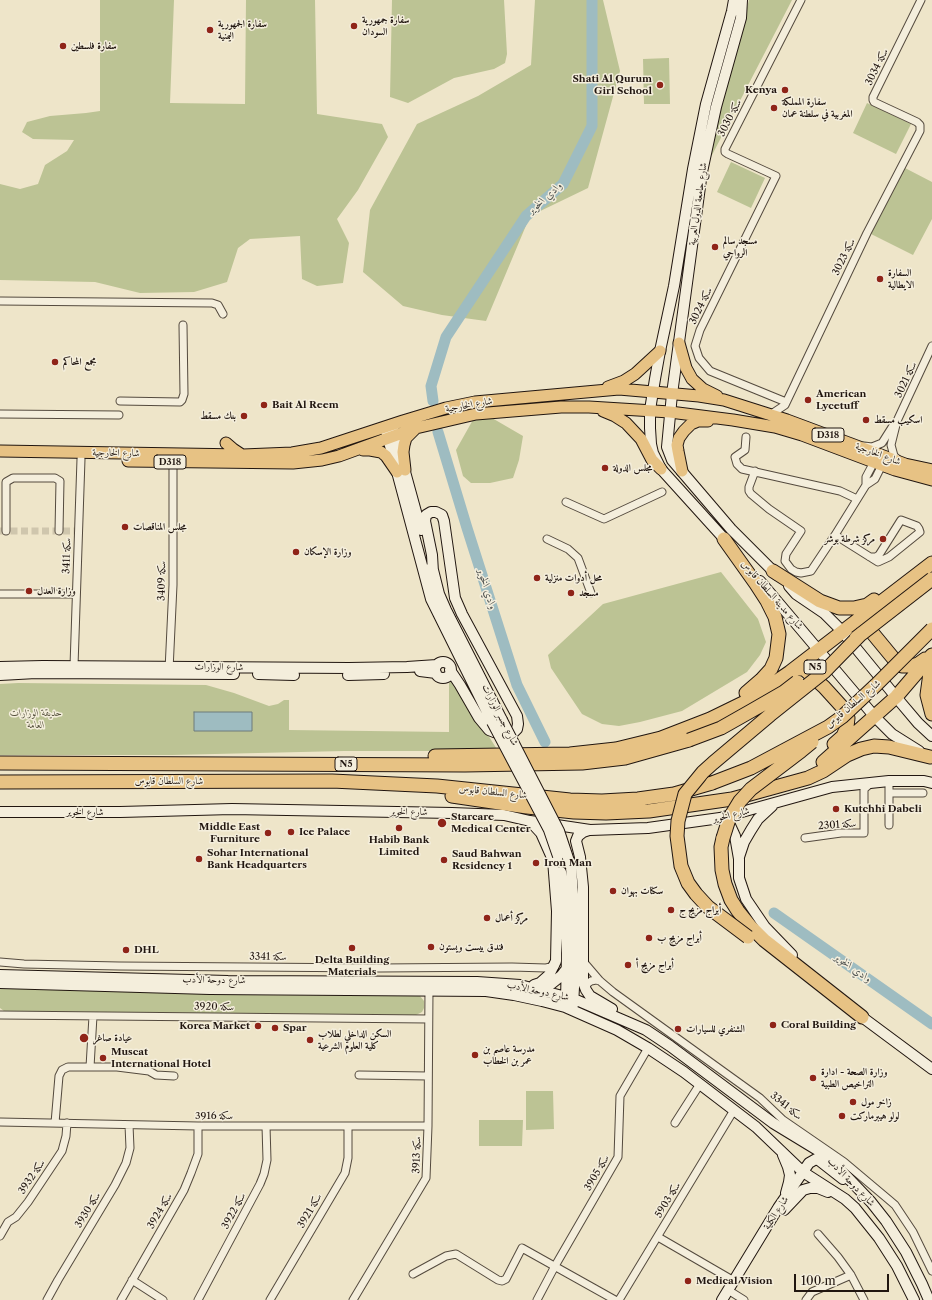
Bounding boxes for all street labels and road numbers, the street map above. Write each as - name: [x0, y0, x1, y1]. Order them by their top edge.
- street label: سكة 3034: [863, 47, 891, 87]
- street label: سكة 3030: [716, 97, 744, 139]
- street label: شارع جامعة الدول العربية: [686, 162, 710, 246]
- street label: سكة 3023: [830, 237, 858, 277]
- street label: سكة 3024: [687, 286, 715, 326]
- street label: سكة 3021: [893, 360, 919, 400]
- street label: شارع الخارجية: [445, 395, 493, 415]
- road number: D318: [812, 428, 844, 442]
- street label: شارع الخارجية: [854, 440, 902, 468]
- street label: شارع الخارجية: [92, 447, 140, 459]
- road number: D318: [154, 455, 186, 469]
- street label: سكة 3411: [60, 538, 74, 574]
- street label: شارع مدينة السلطان قابوس: [739, 558, 805, 632]
- street label: سكة 3409: [156, 561, 168, 601]
- road number: N5: [804, 660, 826, 674]
- street label: شارع الوزارات: [194, 661, 244, 673]
- street label: شارع السلطان قابوس: [823, 677, 883, 731]
- street label: شارع جسر الوزارات: [479, 682, 521, 748]
- road number: N5: [335, 757, 357, 771]
- street label: شارع السلطان قابوس: [135, 775, 203, 787]
- street label: شارع السلطان قابوس: [458, 782, 528, 802]
- street label: شارع الخوير: [711, 805, 751, 825]
- street label: شارع الخوير: [66, 806, 104, 818]
- street label: شارع الخوير: [390, 806, 428, 818]
- street label: سكة 2301: [818, 818, 856, 832]
- street label: سكة 3341: [249, 951, 287, 963]
- street label: شارع دوحة الأدب: [182, 973, 246, 987]
- street label: شارع دوحة الأدب: [506, 979, 570, 1003]
- street label: سكة 3920: [194, 1001, 234, 1013]
- street label: سكة 3341: [768, 1090, 804, 1122]
- street label: سكة 3916: [195, 1110, 233, 1122]
- street label: سكة 3913: [410, 1136, 424, 1174]
- street label: سكة 3905: [582, 1153, 612, 1193]
- street label: شارع دوحة الأدب: [825, 1155, 877, 1209]
- street label: سكة 3932: [16, 1157, 48, 1197]
- street label: سكة 5903: [653, 1180, 683, 1220]
- street label: سكة 3930: [73, 1190, 103, 1230]
- street label: سكة 3924: [145, 1191, 175, 1231]
- street label: سكة 3922: [220, 1191, 248, 1231]
- street label: سكة 3921: [295, 1192, 325, 1230]
- street label: شارع الكلية: [761, 1194, 791, 1232]

